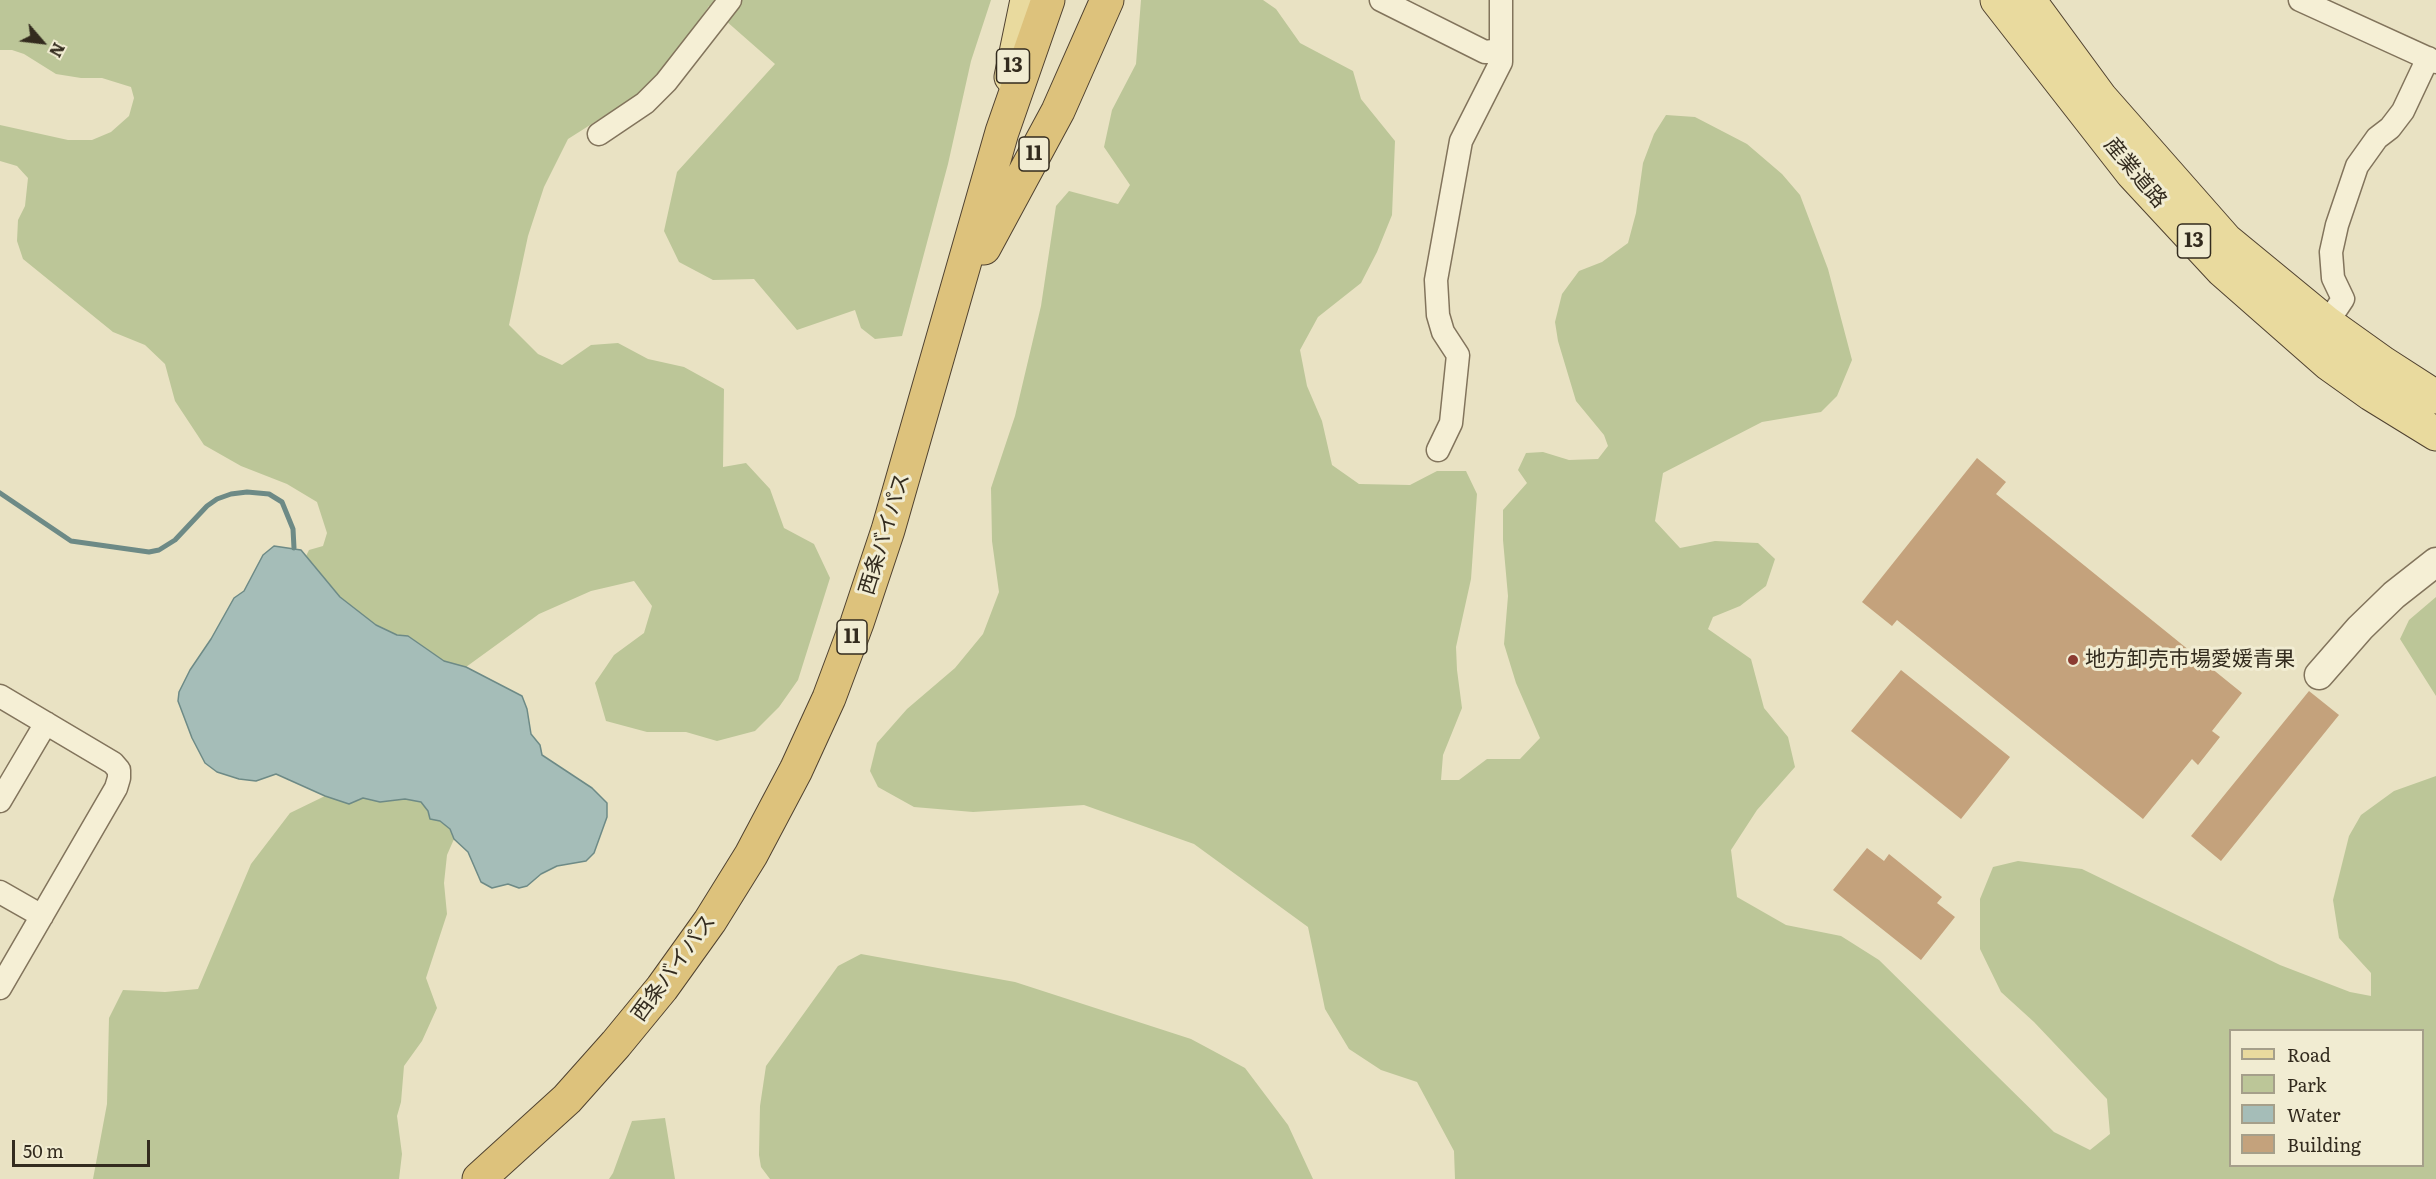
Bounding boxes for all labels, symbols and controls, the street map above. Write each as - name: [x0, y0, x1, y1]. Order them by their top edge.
- north arrow: [12, 12, 72, 72]
- text: N: [44, 39, 72, 62]
- road number: 13: [996, 49, 1030, 83]
- street label: 産業道路: [2098, 133, 2172, 213]
- road number: 11: [1019, 137, 1049, 171]
- road number: 13: [2178, 224, 2210, 258]
- street label: 西条バイパス: [855, 470, 915, 598]
- road number: 11: [837, 620, 867, 654]
- place label: 地方卸売市場愛媛青果: [2085, 647, 2295, 673]
- marker: 地方卸売市場愛媛青果: [2066, 653, 2080, 667]
- street label: 西条バイパス: [627, 910, 721, 1026]
- legend: [2229, 1029, 2424, 1167]
- text: Road: [2287, 1041, 2331, 1068]
- text: Park: [2287, 1071, 2326, 1098]
- text: Water: [2287, 1101, 2340, 1128]
- scale bar: [15, 1128, 153, 1166]
- text: Building: [2287, 1131, 2361, 1158]
- text: 50 m: [23, 1137, 64, 1164]

